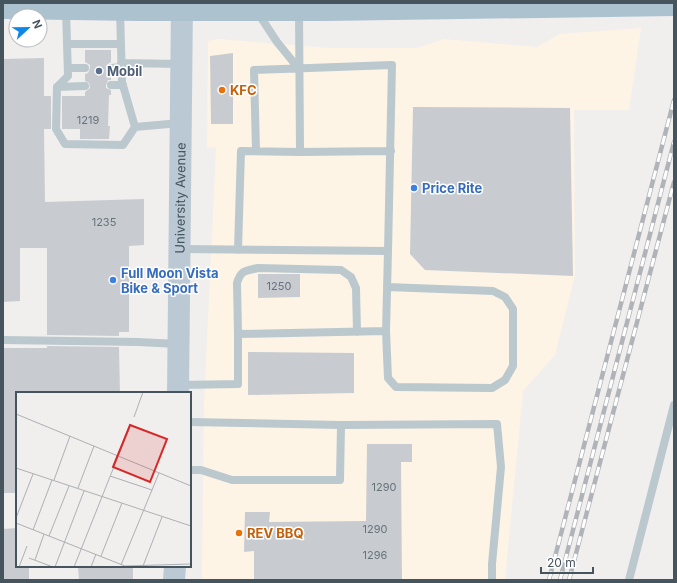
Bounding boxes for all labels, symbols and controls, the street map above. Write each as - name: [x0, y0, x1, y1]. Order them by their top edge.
- north arrow: [8, 8, 48, 48]
- text: N: [29, 18, 45, 31]
- place label: Mobil: [107, 63, 142, 79]
- marker: Mobil: [94, 66, 104, 76]
- place label: KFC: [230, 82, 257, 98]
- marker: KFC: [217, 85, 227, 95]
- house number: 1219: [77, 113, 99, 127]
- street label: University Avenue: [171, 142, 189, 254]
- place label: Price Rite: [422, 180, 483, 196]
- marker: Price Rite: [409, 183, 419, 193]
- house number: 1235: [92, 215, 117, 229]
- place label: Full Moon Vista Bike & Sport: [121, 265, 219, 296]
- marker: Full Moon Vista Bike & Sport: [108, 275, 118, 285]
- house number: 1250: [267, 279, 291, 293]
- inset map: [16, 392, 191, 567]
- house number: 1290: [372, 480, 397, 494]
- house number: 1290: [363, 522, 388, 536]
- place label: REV BBQ: [247, 525, 304, 541]
- marker: REV BBQ: [234, 528, 244, 538]
- house number: 1296: [363, 548, 388, 562]
- scale bar: [541, 549, 593, 575]
- text: 20 m: [547, 555, 576, 570]

